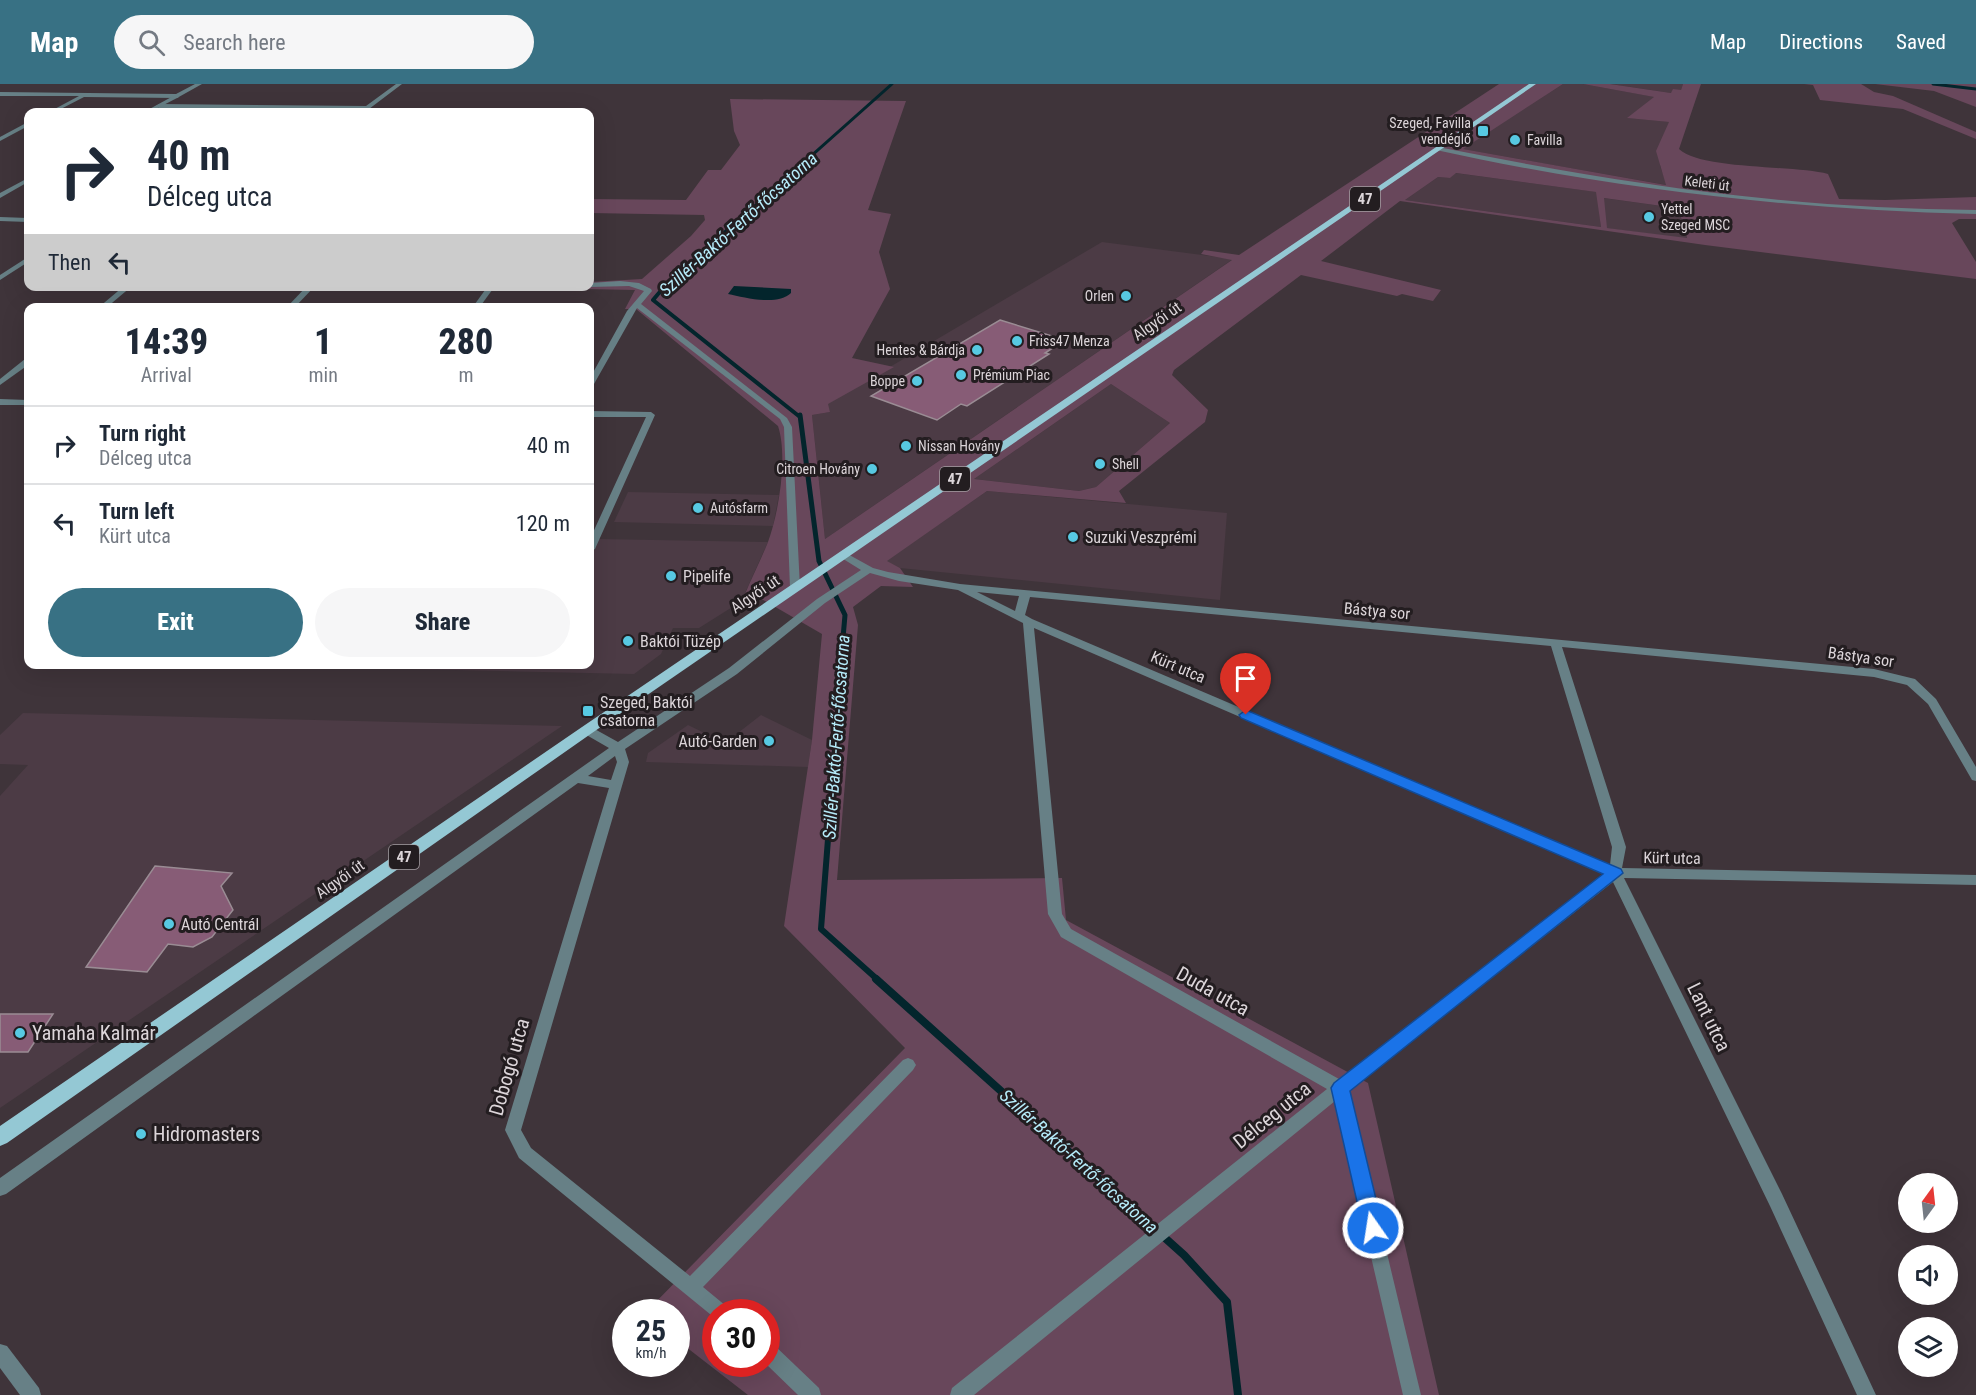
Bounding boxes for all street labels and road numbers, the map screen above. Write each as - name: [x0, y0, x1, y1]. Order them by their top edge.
- street label: Keleti út: [1684, 172, 1730, 194]
- road number: 47: [1350, 187, 1380, 211]
- street label: Algyői út: [1129, 297, 1185, 345]
- road number: 47: [940, 467, 970, 491]
- street label: Algyői út: [727, 571, 783, 617]
- street label: Bástya sor: [1343, 599, 1411, 623]
- street label: Bástya sor: [1827, 643, 1895, 671]
- street label: Kürt utca: [1148, 647, 1208, 687]
- road number: 47: [389, 845, 419, 869]
- street label: Kürt utca: [1643, 848, 1701, 868]
- street label: Algyői út: [312, 855, 368, 903]
- street label: Duda utca: [1172, 961, 1254, 1021]
- street label: Lant utca: [1682, 979, 1736, 1055]
- street label: Dobogó utca: [484, 1016, 534, 1118]
- street label: Délceg utca: [1228, 1076, 1316, 1154]

